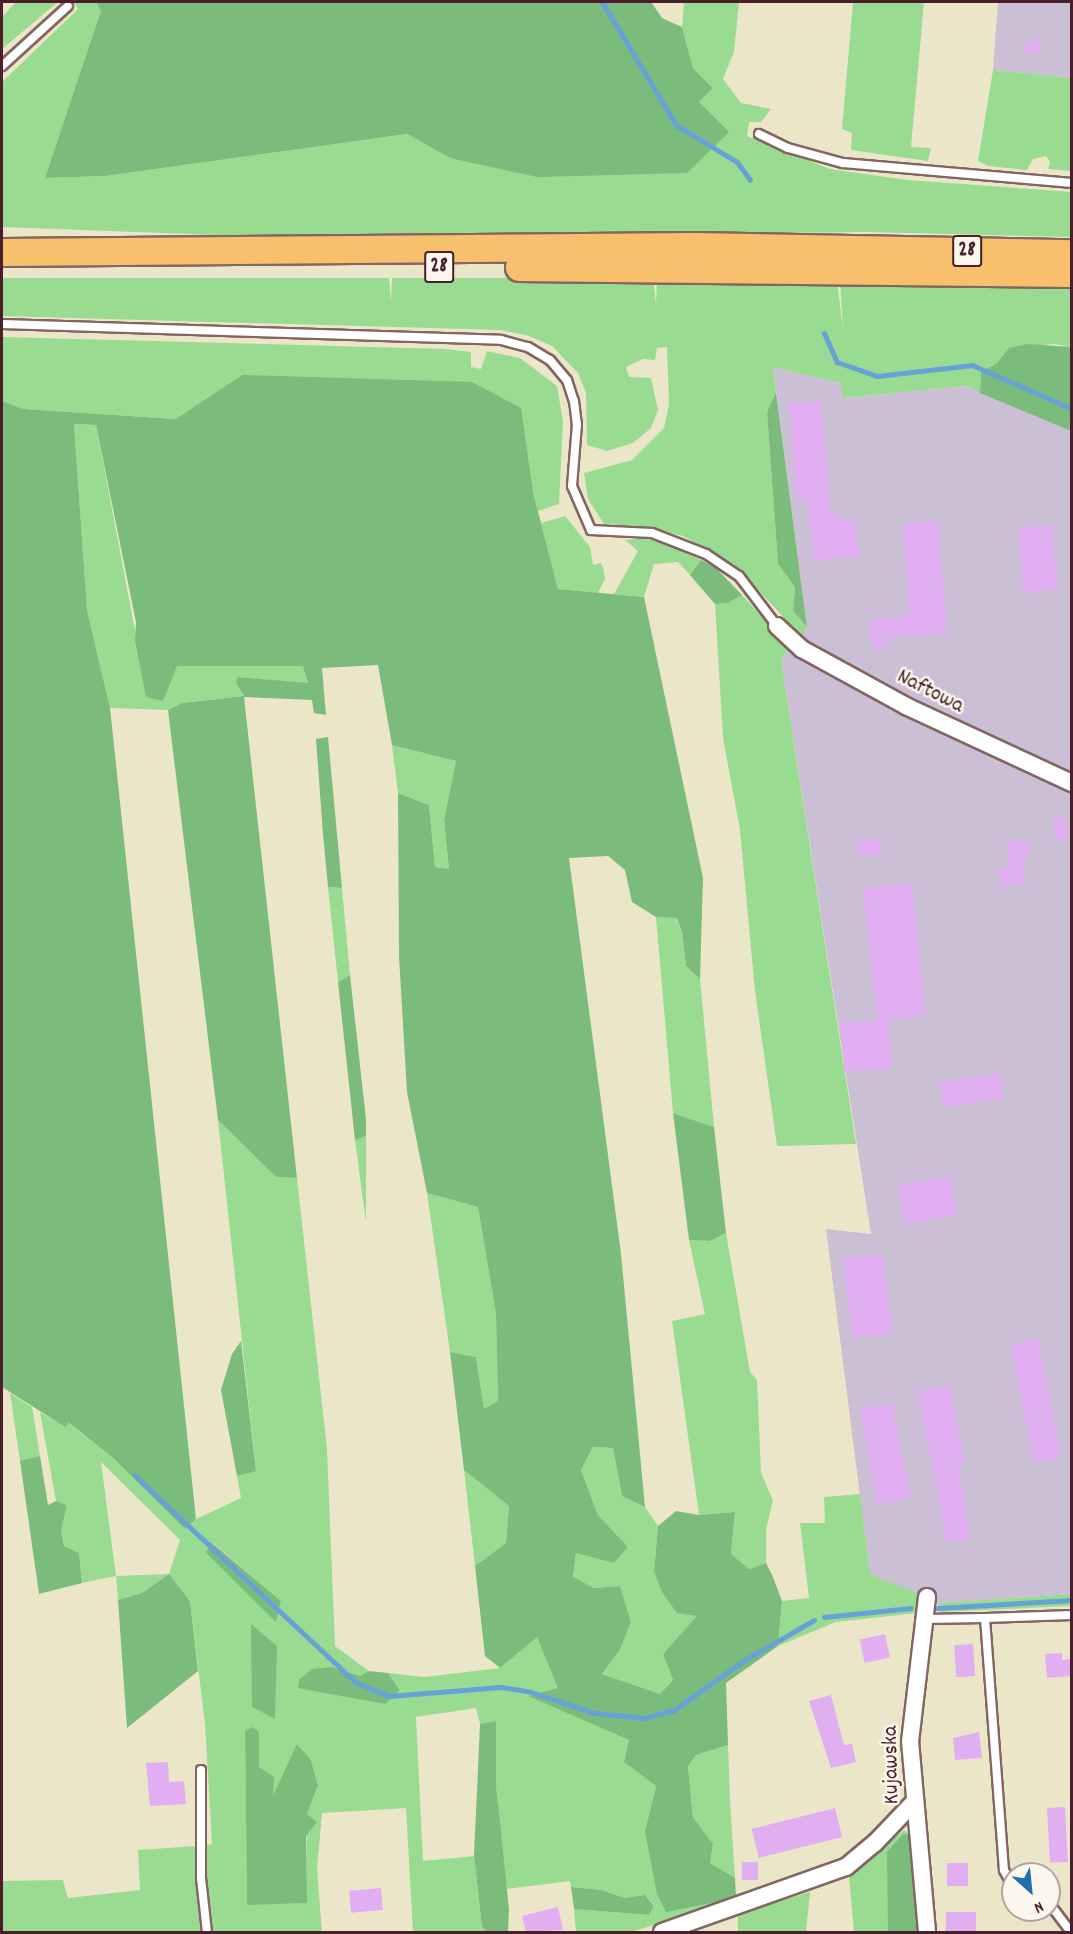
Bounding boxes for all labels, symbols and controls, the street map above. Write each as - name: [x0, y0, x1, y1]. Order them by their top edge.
- road number: 28: [952, 233, 982, 269]
- road number: 28: [424, 249, 454, 285]
- street label: Naftowa: [892, 664, 968, 720]
- street label: Kujawska: [878, 1726, 906, 1804]
- north arrow: [1001, 1862, 1061, 1922]
- text: N: [1030, 1895, 1047, 1919]

